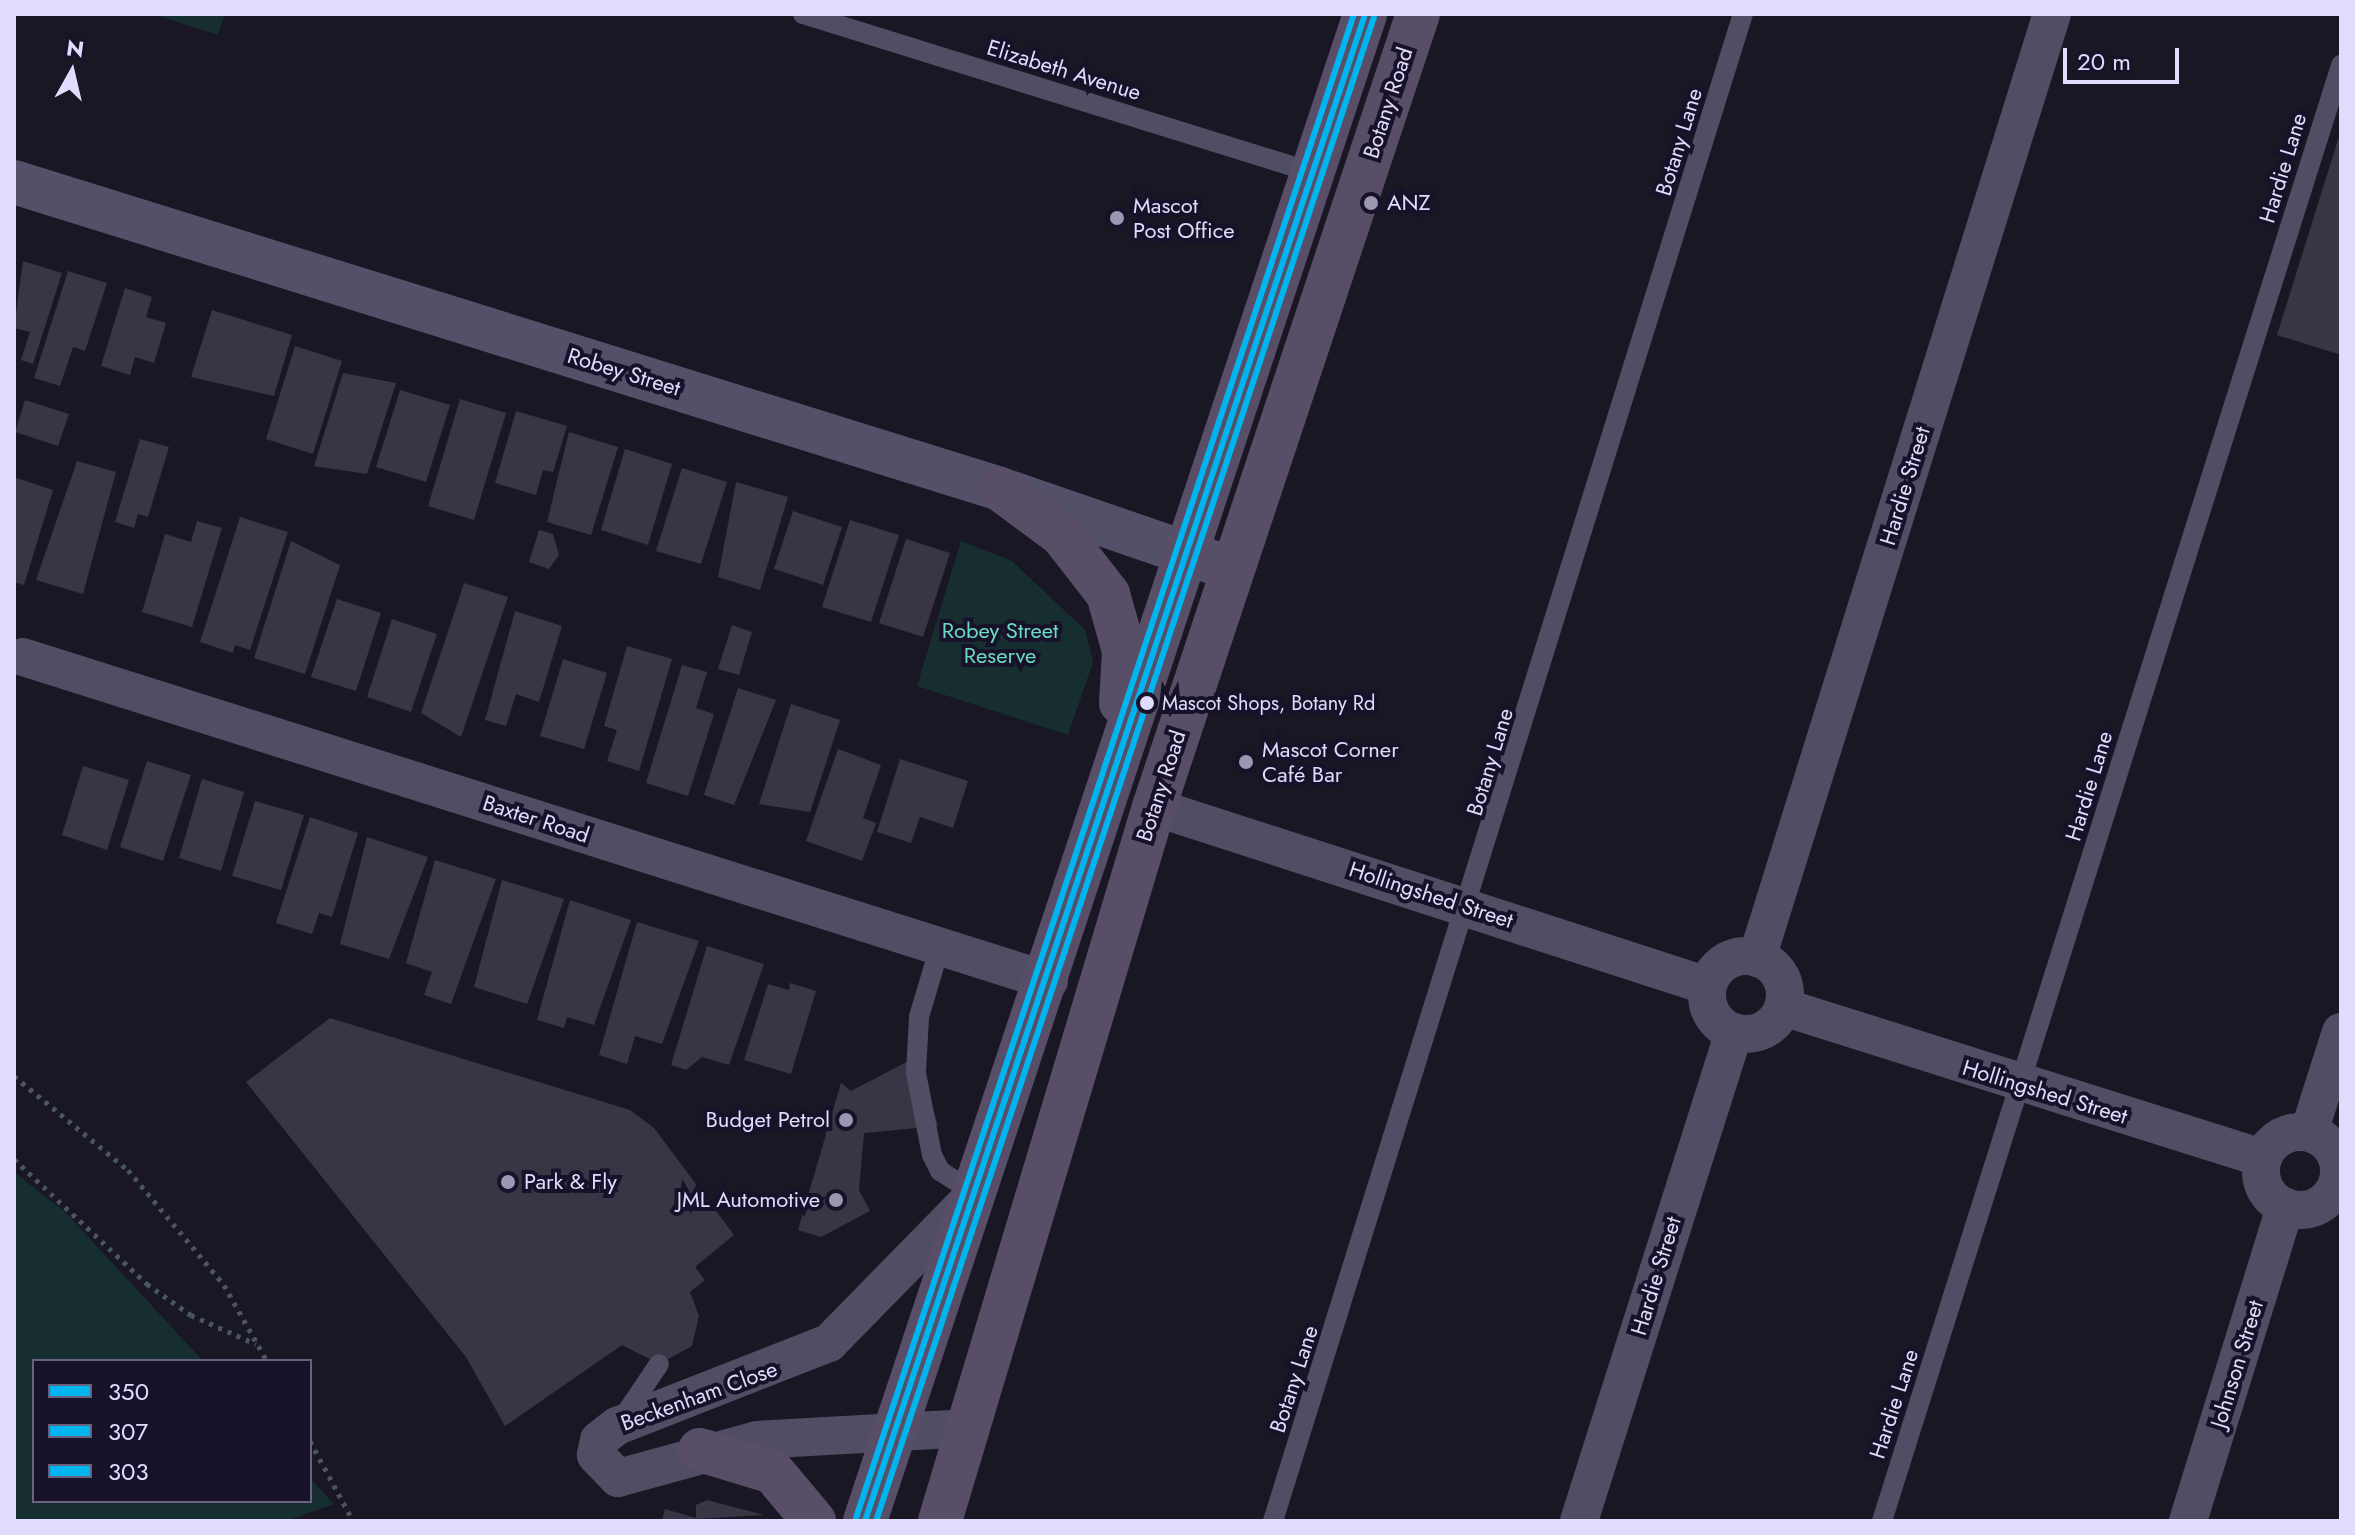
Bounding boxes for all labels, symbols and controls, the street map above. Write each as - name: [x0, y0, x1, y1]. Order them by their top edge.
- text: N: [64, 31, 86, 65]
- north arrow: [32, 32, 112, 112]
- scale bar: [2067, 32, 2183, 82]
- street label: Elizabeth Avenue: [984, 34, 1144, 106]
- street label: Botany Road: [1358, 44, 1418, 162]
- text: 20 m: [2077, 44, 2131, 79]
- street label: Botany Lane: [1650, 85, 1708, 199]
- street label: Hardie Lane: [2254, 110, 2312, 226]
- place label: ANZ: [1387, 190, 1431, 216]
- place label: Mascot Post Office: [1133, 192, 1235, 244]
- marker: ANZ: [1362, 194, 1380, 212]
- marker: Mascot Post Office: [1108, 209, 1126, 227]
- street label: Robey Street: [564, 342, 684, 402]
- street label: Hardie Street: [1874, 424, 1936, 548]
- park label: Robey Street Reserve: [942, 617, 1058, 668]
- place label: Mascot Shops, Botany Rd: [1162, 691, 1375, 715]
- marker: Mascot Shops, Botany Rd: [1139, 695, 1155, 711]
- street label: Botany Lane: [1461, 705, 1519, 819]
- street label: Botany Road: [1131, 727, 1191, 845]
- street label: Hardie Lane: [2060, 728, 2118, 844]
- place label: Mascot Corner Café Bar: [1262, 736, 1399, 788]
- marker: Mascot Corner Café Bar: [1237, 753, 1255, 771]
- street label: Baxter Road: [479, 789, 593, 849]
- street label: Hollingshed Street: [1346, 856, 1516, 934]
- street label: Hollingshed Street: [1959, 1054, 2131, 1130]
- place label: Budget Petrol: [706, 1107, 830, 1133]
- marker: Budget Petrol: [837, 1111, 855, 1129]
- place label: Park & Fly: [524, 1169, 617, 1195]
- marker: Park & Fly: [499, 1173, 517, 1191]
- place label: JML Automotive: [677, 1187, 820, 1213]
- marker: JML Automotive: [827, 1191, 845, 1209]
- street label: Hardie Street: [1625, 1214, 1687, 1338]
- street label: Johnson Street: [2205, 1297, 2269, 1431]
- street label: Botany Lane: [1264, 1322, 1324, 1436]
- street label: Hardie Lane: [1864, 1346, 1924, 1462]
- street label: Beckenham Close: [617, 1355, 781, 1437]
- legend: [32, 1359, 312, 1503]
- text: 350: [108, 1374, 149, 1409]
- text: 307: [108, 1414, 148, 1449]
- text: 303: [108, 1454, 149, 1489]

